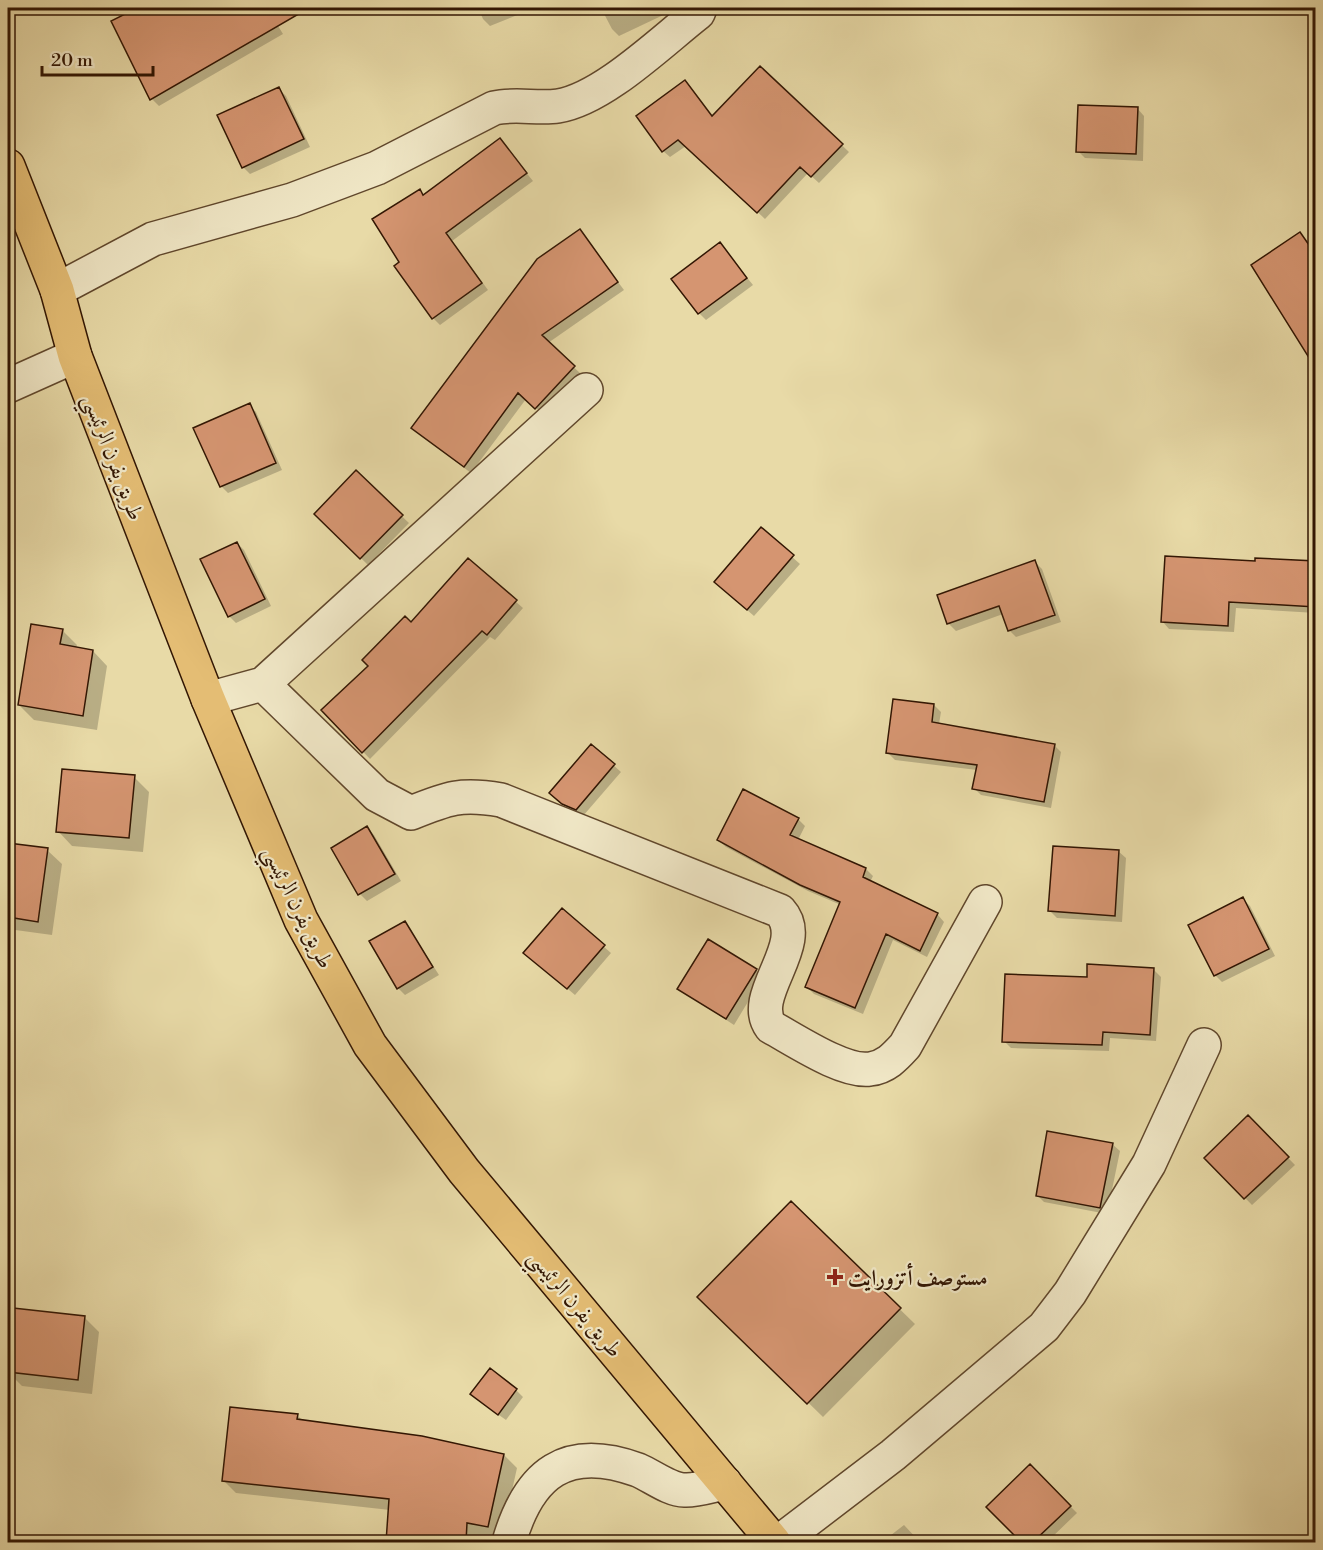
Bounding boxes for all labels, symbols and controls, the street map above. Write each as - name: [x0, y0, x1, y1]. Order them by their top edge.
- scale bar: [42, 39, 153, 77]
- text: 20 m: [51, 49, 93, 72]
- street label: طريق يفرن الرئيسي: [71, 391, 149, 527]
- street label: طريق يفرن الرئيسي: [251, 842, 339, 976]
- street label: طريق يفرن الرئيسي: [517, 1244, 628, 1367]
- place label: مستوصف أتزورايت: [848, 1262, 988, 1292]
- marker: مستوصف أتزورايت: [826, 1268, 844, 1286]

